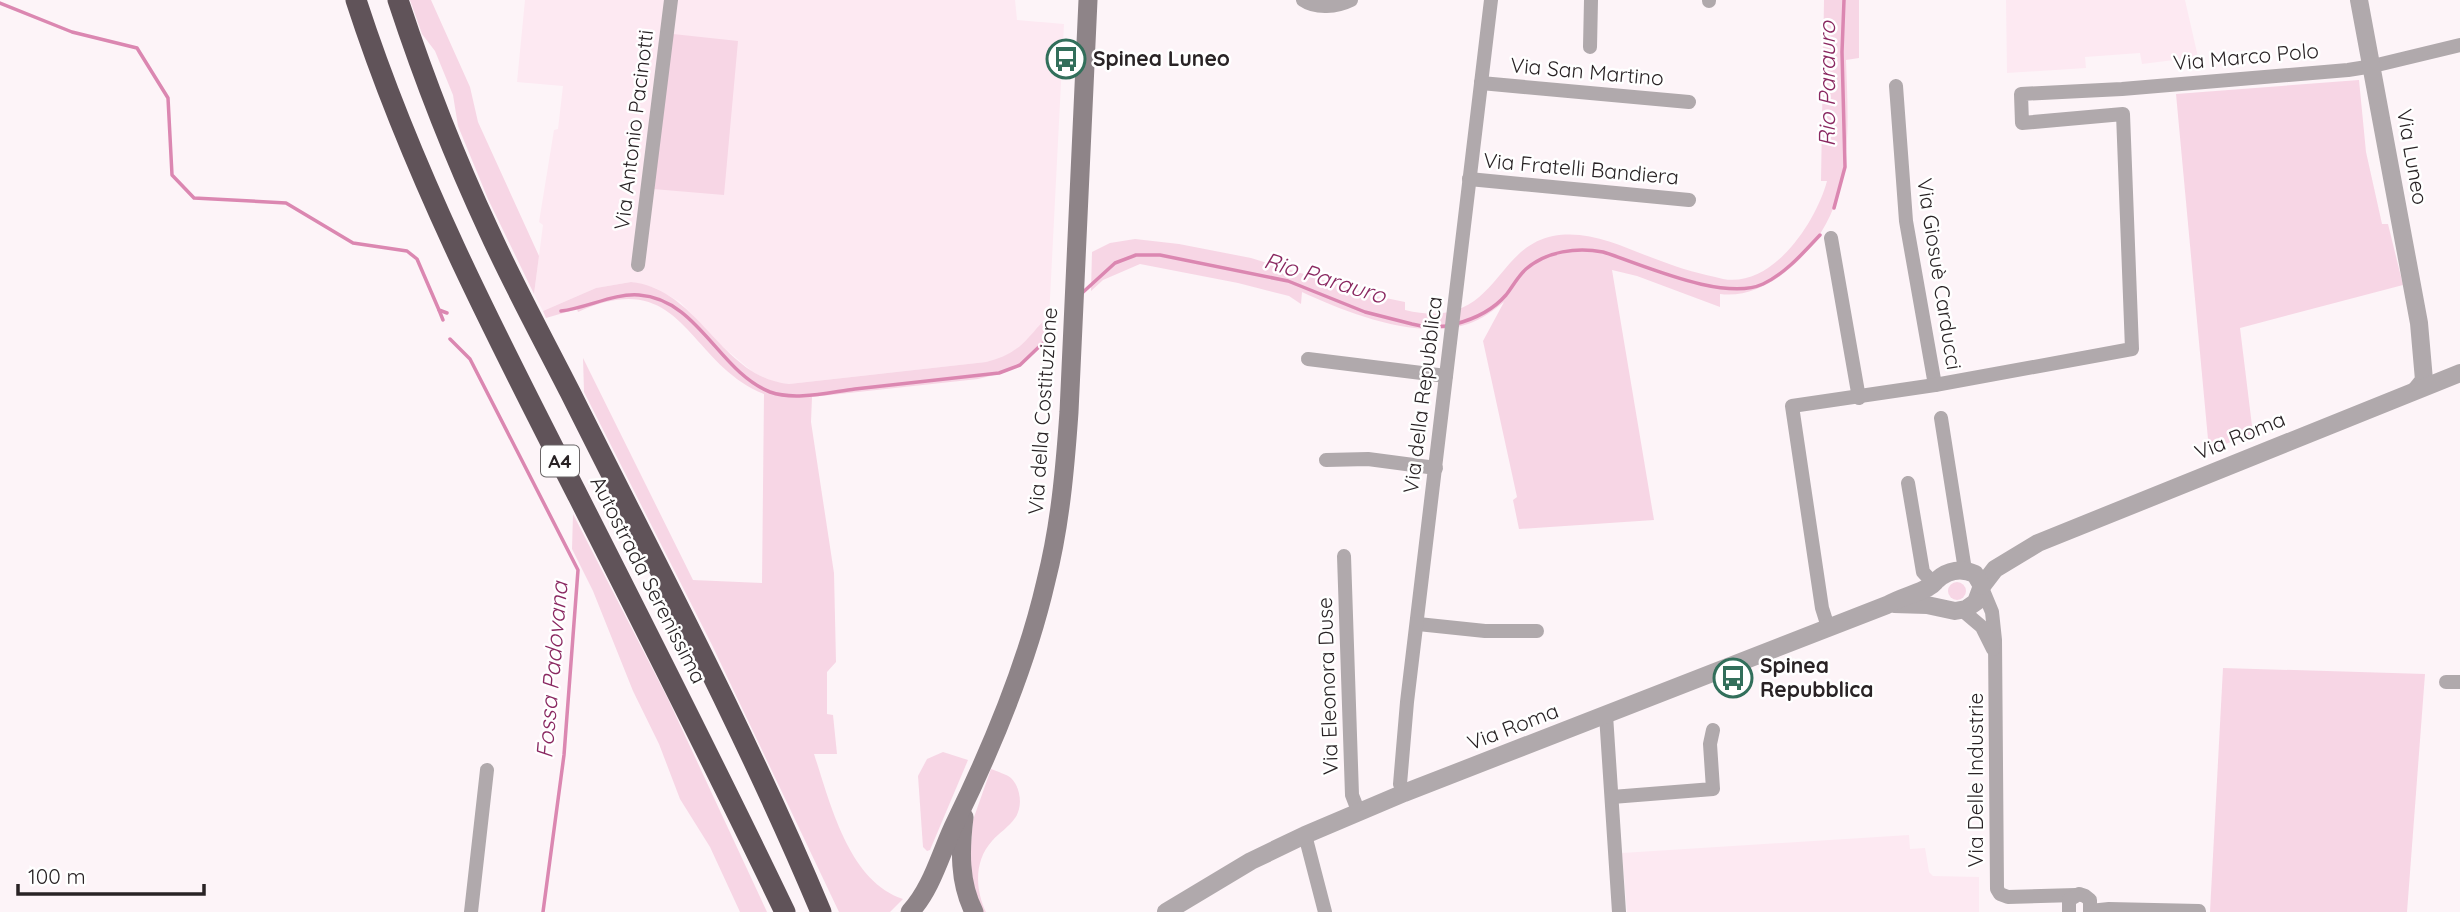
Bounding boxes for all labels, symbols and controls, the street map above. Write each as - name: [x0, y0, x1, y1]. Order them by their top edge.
- water label: Rio Parauro: [1812, 20, 1841, 147]
- street label: Via Antonio Pacinotti: [608, 28, 658, 231]
- street label: Via Marco Polo: [2172, 37, 2320, 75]
- bus stop icon: Spinea Luneo: [1045, 38, 1087, 80]
- place label: Spinea Luneo: [1093, 45, 1230, 71]
- street label: Via San Martino: [1509, 51, 1665, 91]
- street label: Via Luneo: [2392, 107, 2434, 207]
- street label: Via Fratelli Bandiera: [1482, 147, 1680, 190]
- street label: Via Giosuè Carducci: [1912, 176, 1968, 371]
- water label: Rio Parauro: [1261, 245, 1391, 310]
- street label: Via della Repubblica: [1397, 295, 1447, 495]
- street label: Via della Costituzione: [1022, 306, 1062, 515]
- street label: Via Roma: [2191, 405, 2289, 465]
- road number: A4: [541, 446, 579, 476]
- street label: Autostrada Serenissima: [585, 471, 713, 688]
- water label: Fossa Padovana: [529, 579, 574, 759]
- street label: Via Eleonora Duse: [1311, 597, 1343, 775]
- place label: Spinea Repubblica: [1760, 652, 1873, 702]
- bus stop icon: Spinea Repubblica: [1712, 657, 1754, 699]
- street label: Via Delle Industrie: [1962, 693, 1988, 867]
- street label: Via Roma: [1463, 697, 1562, 755]
- scale bar: [18, 852, 203, 896]
- text: 100 m: [28, 863, 86, 889]

